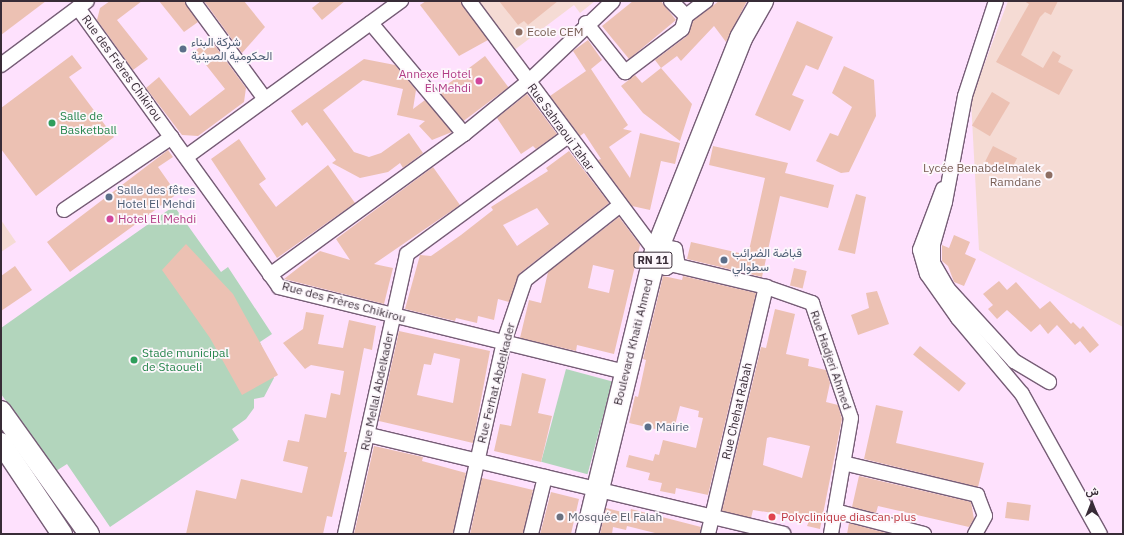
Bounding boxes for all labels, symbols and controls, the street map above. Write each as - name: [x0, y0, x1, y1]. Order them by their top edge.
- street label: Rue des Frères Chikirou: [79, 12, 165, 124]
- place label: Ecole CEM: [527, 25, 583, 39]
- marker: Ecole CEM: [514, 27, 524, 37]
- place label: شركة البناء الحكومية الصينية: [191, 35, 272, 63]
- marker: شركة البناء الحكومية الصينية: [178, 44, 188, 54]
- place label: Annexe Hotel El Mehdi: [399, 67, 471, 95]
- marker: Annexe Hotel El Mehdi: [474, 76, 484, 86]
- street label: Rue Sahraoui Tahar: [525, 81, 597, 173]
- place label: Salle de Basketball: [60, 109, 117, 137]
- marker: Salle de Basketball: [47, 118, 57, 128]
- place label: Lycée Benabdelmalek Ramdane: [923, 161, 1041, 189]
- marker: Lycée Benabdelmalek Ramdane: [1044, 170, 1054, 180]
- place label: Salle des fêtes Hotel El Mehdi: [117, 183, 196, 211]
- marker: Salle des fêtes Hotel El Mehdi: [104, 192, 114, 202]
- place label: Hotel El Mehdi: [118, 212, 196, 226]
- marker: Hotel El Mehdi: [105, 214, 115, 224]
- place label: قباضة الضرائب سطوالي: [732, 246, 802, 274]
- road number: RN 11: [633, 251, 673, 269]
- marker: قباضة الضرائب سطوالي: [719, 255, 729, 265]
- street label: Boulevard Khaiti Ahmed: [610, 277, 656, 407]
- street label: Rue des Frères Chikirou: [281, 279, 407, 325]
- street label: Rue Hadjeri Ahmed: [807, 308, 855, 412]
- street label: Rue Ferhat Abdelkader: [474, 321, 518, 445]
- street label: Rue Mellal Abdelkader: [357, 330, 397, 452]
- place label: Stade municipal de Staoueli: [142, 346, 229, 374]
- marker: Stade municipal de Staoueli: [129, 355, 139, 365]
- street label: Rue Chehat Rabah: [719, 361, 755, 461]
- place label: Mairie: [656, 420, 689, 434]
- marker: Mairie: [643, 422, 653, 432]
- north arrow: [1072, 483, 1112, 523]
- text: ش: [1085, 484, 1099, 498]
- place label: Mosquée El Falah: [568, 510, 662, 524]
- place label: Polyclinique diascan plus: [781, 510, 916, 524]
- marker: Polyclinique diascan plus: [766, 511, 778, 523]
- marker: Mosquée El Falah: [555, 512, 565, 522]

